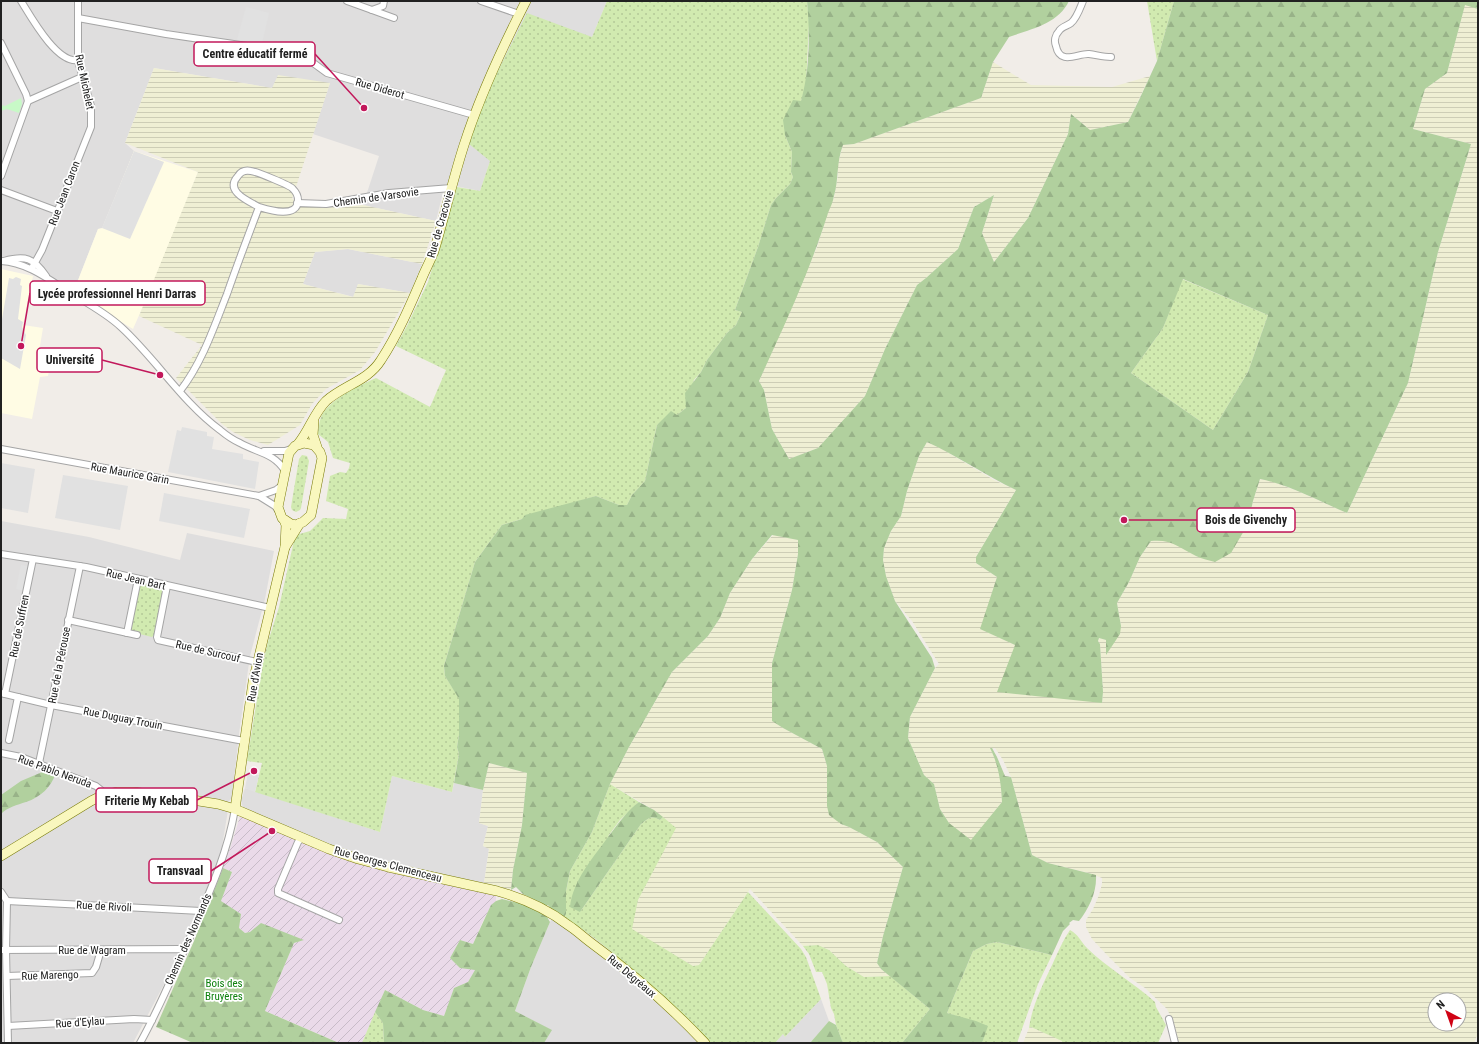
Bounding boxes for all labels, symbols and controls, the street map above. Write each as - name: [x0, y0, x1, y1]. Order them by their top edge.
- callout: Centre éducatif fermé: [194, 42, 315, 66]
- text: Centre éducatif fermé: [203, 47, 308, 61]
- street label: Rue Michelet: [72, 53, 97, 111]
- street label: Rue Diderot: [354, 75, 406, 102]
- street label: Rue Jean Caron: [46, 159, 83, 227]
- street label: Chemin de Varsovie: [333, 185, 420, 210]
- street label: Rue de Cracovie: [425, 189, 456, 259]
- callout: Lycée professionnel Henri Darras: [30, 281, 205, 305]
- text: Lycée professionnel Henri Darras: [38, 287, 197, 301]
- callout: Université: [37, 348, 102, 372]
- text: Université: [46, 353, 95, 367]
- street label: Rue Maurice Garin: [90, 460, 170, 487]
- callout: Bois de Givenchy: [1197, 508, 1295, 532]
- text: Bois de Givenchy: [1205, 513, 1288, 527]
- street label: Rue Jean Bart: [105, 566, 167, 593]
- street label: Rue de Suffren: [7, 594, 32, 659]
- street label: Rue de la Pérouse: [46, 626, 73, 704]
- street label: Rue de Surcouf: [174, 638, 242, 665]
- street label: Rue d'Avion: [245, 651, 266, 703]
- street label: Rue Duguay Trouin: [82, 704, 164, 733]
- street label: Rue Pablo Neruda: [16, 752, 93, 791]
- callout: Friterie My Kebab: [96, 788, 197, 812]
- text: Friterie My Kebab: [105, 794, 189, 808]
- street label: Rue Georges Clemenceau: [333, 844, 443, 885]
- callout: Transvaal: [149, 859, 211, 883]
- text: Transvaal: [157, 864, 203, 878]
- street label: Chemin des Normands: [162, 892, 214, 987]
- street label: Rue de Rivoli: [76, 899, 132, 914]
- street label: Rue de Wagram: [58, 944, 126, 957]
- street label: Rue Dégréaux: [605, 952, 659, 1001]
- street label: Rue Marengo: [21, 968, 79, 983]
- park label: Bois des Bruyères: [205, 977, 243, 1003]
- north arrow: [1427, 992, 1467, 1032]
- text: N: [1434, 998, 1448, 1012]
- street label: Rue d'Eylau: [55, 1014, 105, 1031]

